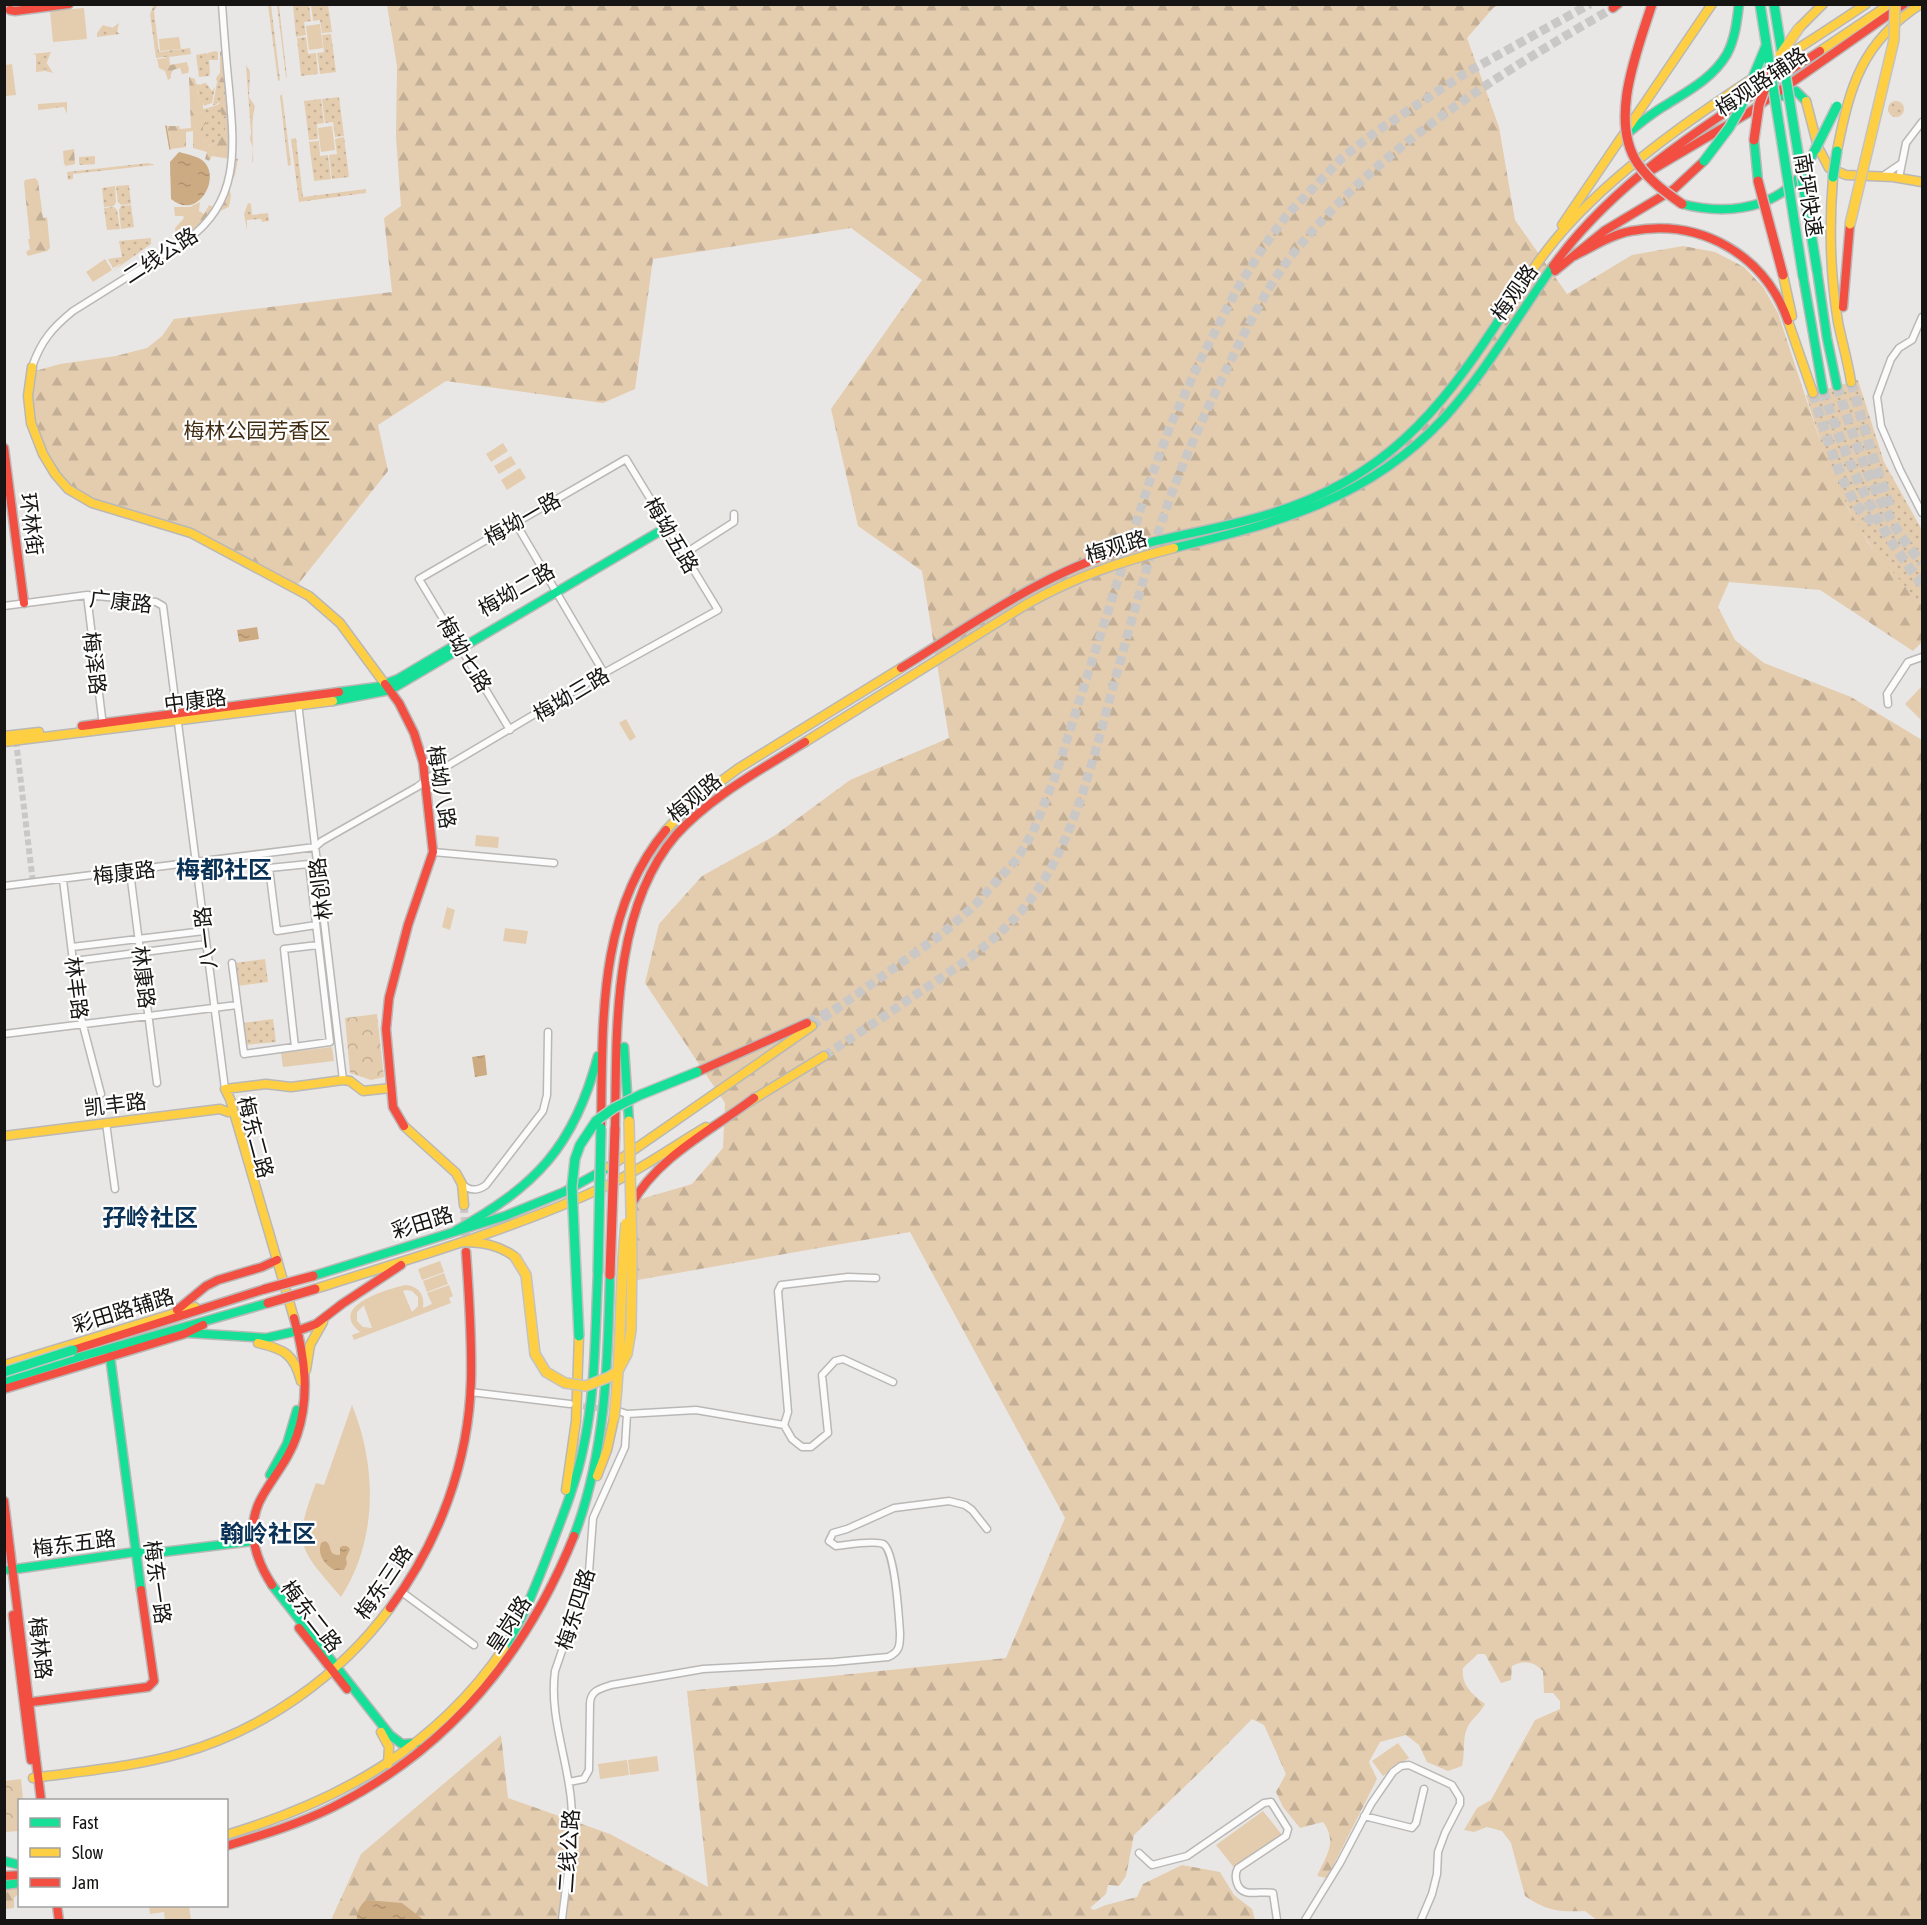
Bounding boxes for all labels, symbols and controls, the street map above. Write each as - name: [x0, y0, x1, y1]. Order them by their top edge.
- street label: 梅观路辅路: [1711, 42, 1811, 120]
- street label: 南坪快速: [1791, 152, 1827, 238]
- street label: 二线公路: [118, 222, 202, 288]
- street label: 梅观路: [1486, 259, 1542, 325]
- park label: 梅林公园芳香区: [184, 418, 331, 442]
- street label: 梅坳一路: [480, 487, 564, 549]
- street label: 环林街: [16, 491, 48, 557]
- street label: 梅坳五路: [640, 493, 704, 577]
- street label: 梅观路: [1082, 525, 1150, 567]
- street label: 梅坳二路: [474, 558, 558, 620]
- street label: 广康路: [88, 586, 154, 616]
- street label: 梅坳七路: [433, 612, 497, 696]
- street label: 梅泽路: [79, 630, 111, 696]
- street label: 梅坳三路: [529, 662, 613, 726]
- street label: 中康路: [162, 684, 228, 716]
- street label: 梅坳八路: [424, 744, 460, 830]
- street label: 梅观路: [662, 768, 726, 826]
- street label: 梅康路: [91, 856, 157, 888]
- district label: 梅都社区: [176, 856, 272, 883]
- street label: 林创路: [304, 856, 336, 922]
- street label: 八一路: [189, 905, 221, 971]
- street label: 林康路: [128, 944, 160, 1010]
- street label: 林丰路: [61, 955, 93, 1021]
- street label: 凯丰路: [82, 1088, 148, 1120]
- street label: 梅东二路: [234, 1093, 278, 1181]
- street label: 彩田路: [388, 1201, 456, 1243]
- district label: 孖岭社区: [102, 1204, 198, 1231]
- street label: 彩田路辅路: [69, 1283, 177, 1337]
- district label: 翰岭社区: [220, 1520, 316, 1547]
- street label: 梅东五路: [31, 1525, 117, 1561]
- street label: 梅东一路: [140, 1539, 176, 1625]
- street label: 梅东三路: [350, 1540, 416, 1624]
- street label: 梅东四路: [551, 1565, 599, 1653]
- street label: 梅东二路: [277, 1576, 347, 1656]
- street label: 皇岗路: [481, 1591, 535, 1657]
- street label: 梅林路: [25, 1615, 57, 1681]
- legend: [18, 1799, 228, 1907]
- street label: 二线公路: [553, 1808, 583, 1894]
- text: Fast: [72, 1812, 99, 1833]
- text: Slow: [72, 1842, 103, 1863]
- text: Jam: [72, 1872, 99, 1893]

